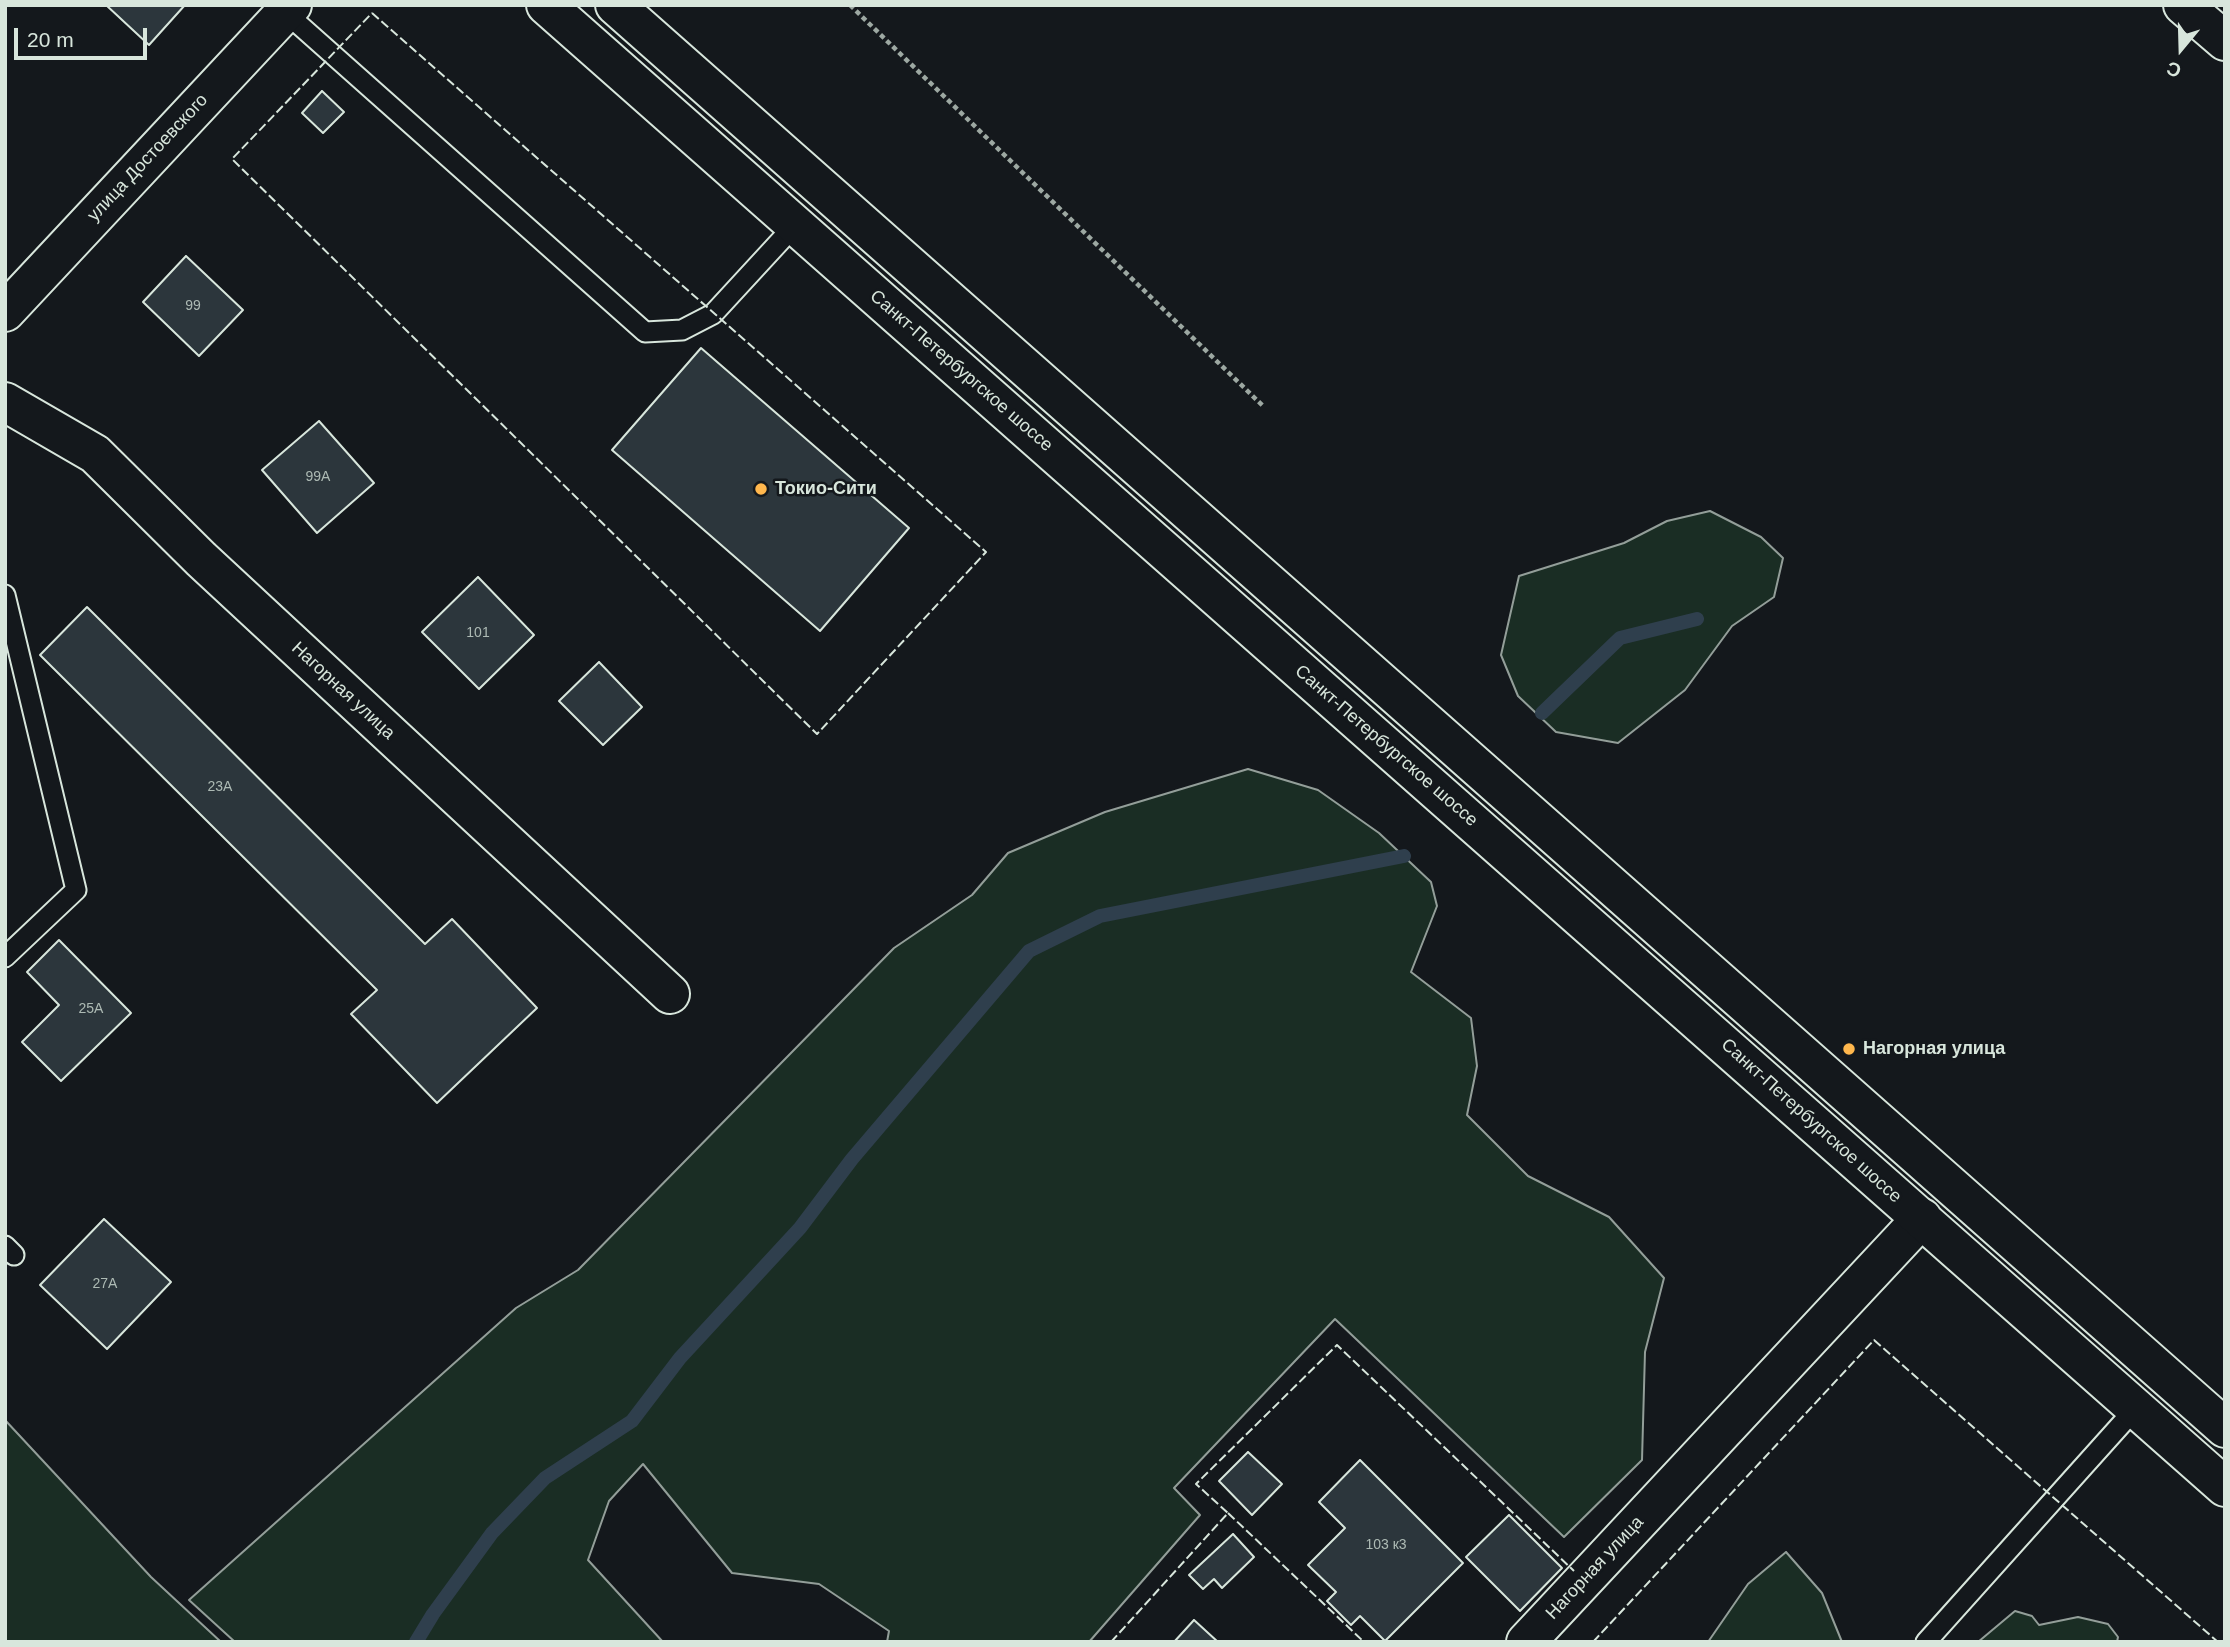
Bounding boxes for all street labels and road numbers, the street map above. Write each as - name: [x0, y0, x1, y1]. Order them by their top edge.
- street label: улица Достоевского: [83, 90, 213, 226]
- street label: Санкт-Петербургское шоссе: [865, 286, 1057, 456]
- street label: Нагорная улица: [287, 638, 399, 744]
- street label: Санкт-Петербургское шоссе: [1290, 661, 1482, 831]
- street label: Санкт-Петербургское шоссе: [1716, 1034, 1906, 1208]
- street label: Нагорная улица: [1542, 1512, 1648, 1624]

